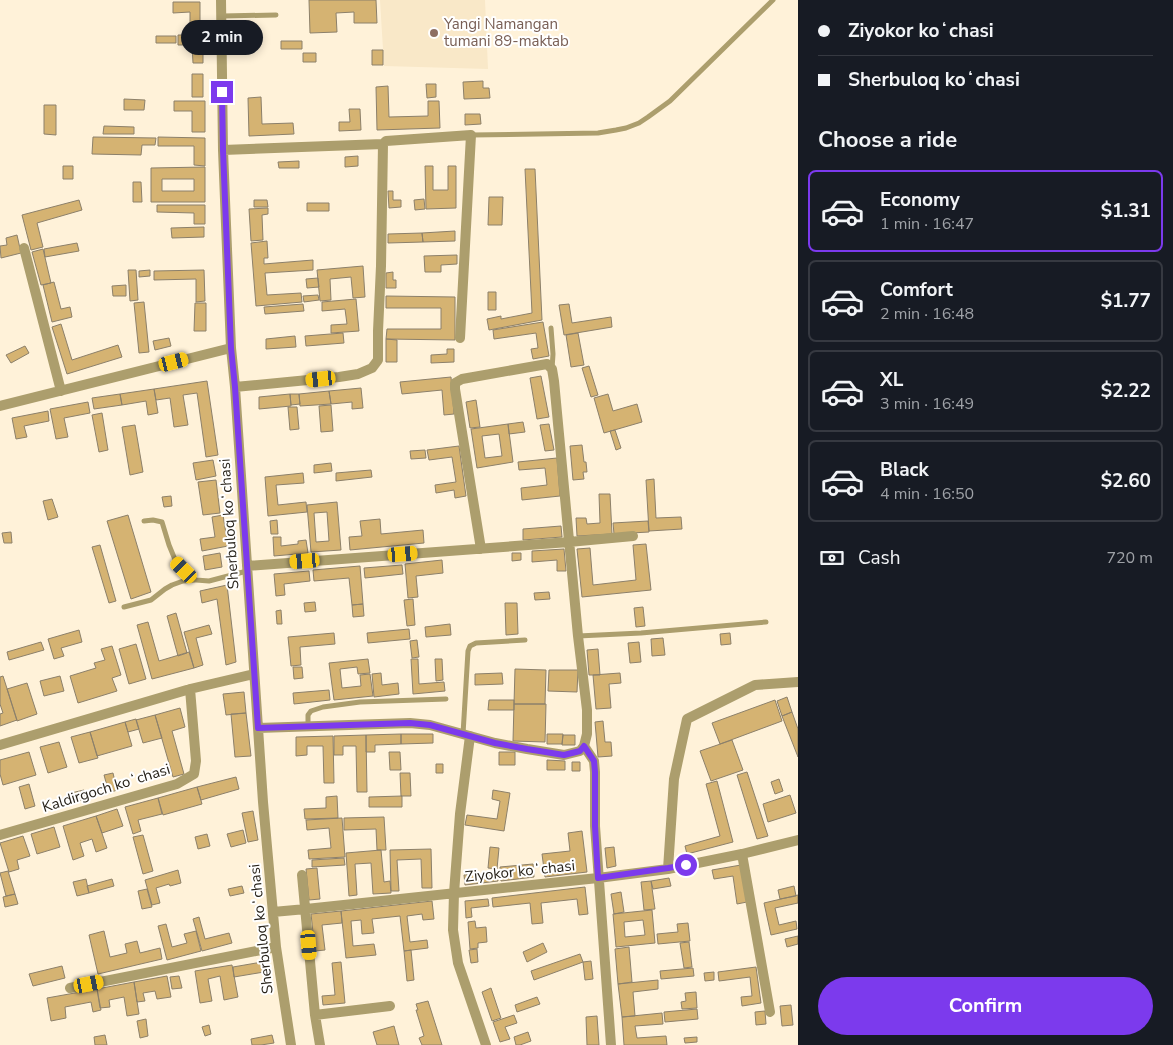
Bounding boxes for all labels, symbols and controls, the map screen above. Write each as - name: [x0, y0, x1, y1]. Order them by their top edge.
- place label: Yangi Namangan tumani 89-maktab: [443, 14, 569, 51]
- text: Ziyokor koʻchasi: [848, 18, 994, 44]
- callout: 2 min: [181, 19, 263, 54]
- text: 2 min: [201, 26, 243, 48]
- marker: Yangi Namangan tumani 89-maktab: [428, 27, 440, 39]
- text: Sherbuloq koʻchasi: [848, 67, 1020, 93]
- route end: [211, 81, 233, 103]
- text: Choose a ride: [818, 125, 957, 155]
- text: Economy: [880, 187, 960, 213]
- icon: car: [820, 189, 865, 234]
- text: $1.31: [1101, 198, 1151, 224]
- text: 1 min · 16:47: [880, 213, 974, 235]
- text: Comfort: [880, 277, 953, 303]
- icon: car: [820, 279, 865, 324]
- text: $1.77: [1101, 288, 1151, 314]
- text: 2 min · 16:48: [880, 303, 974, 325]
- car: [157, 351, 190, 373]
- text: XL: [880, 367, 903, 393]
- icon: car: [820, 369, 865, 414]
- car: [305, 370, 336, 388]
- text: $2.22: [1101, 378, 1151, 404]
- text: 3 min · 16:49: [880, 393, 974, 415]
- text: Black: [880, 457, 929, 483]
- street label: Sherbuloq koʻchasi: [214, 458, 244, 590]
- icon: car: [820, 459, 865, 504]
- text: $2.60: [1101, 468, 1151, 494]
- text: 4 min · 16:50: [880, 483, 974, 505]
- icon: cash: [818, 544, 846, 572]
- car: [387, 545, 418, 563]
- text: Cash: [858, 545, 900, 571]
- text: 720 m: [1106, 547, 1153, 569]
- car: [289, 552, 320, 570]
- car: [168, 554, 199, 586]
- street label: Kaldirgoch koʻchasi: [40, 759, 172, 817]
- route start: [675, 854, 697, 876]
- street label: Ziyokor koʻchasi: [464, 855, 576, 887]
- street label: Sherbuloq koʻchasi: [244, 863, 278, 995]
- car: [300, 929, 317, 961]
- car: [72, 974, 105, 994]
- button: Confirm: [818, 977, 1153, 1035]

